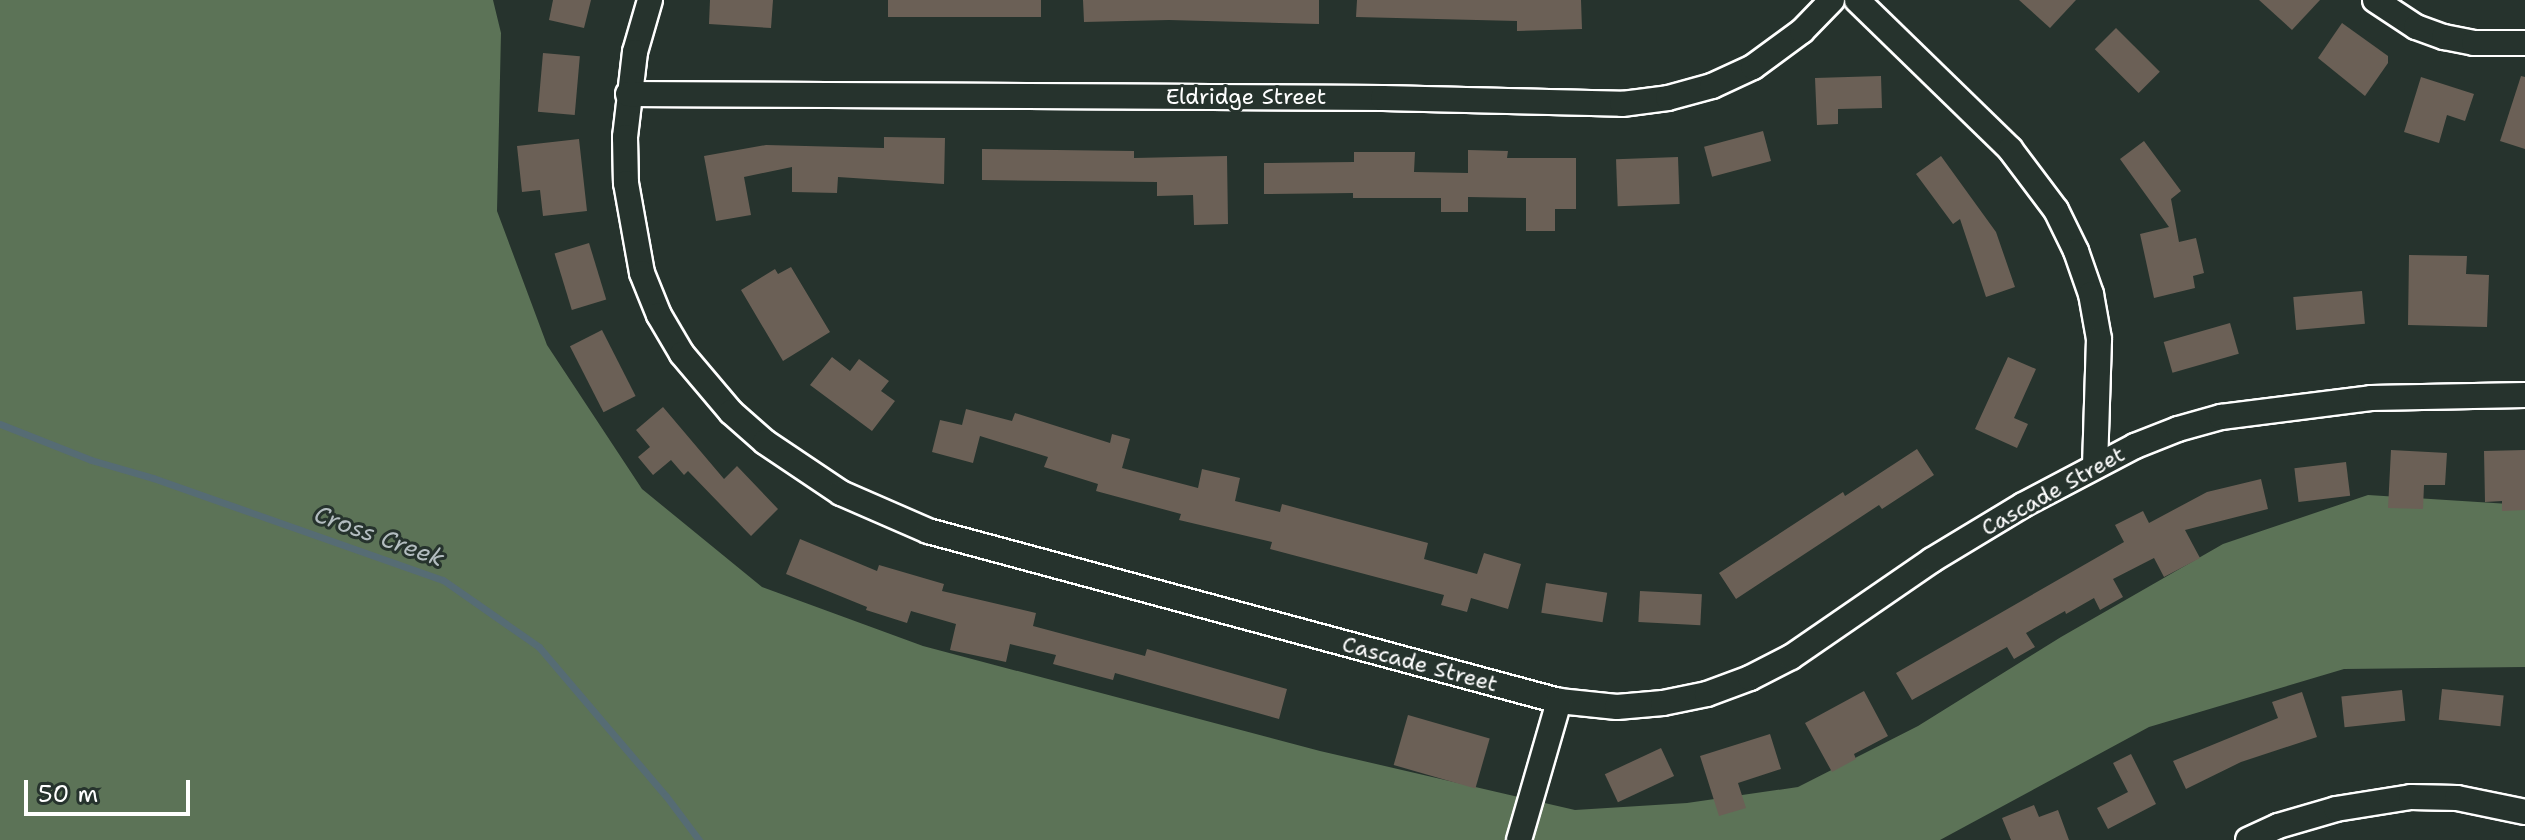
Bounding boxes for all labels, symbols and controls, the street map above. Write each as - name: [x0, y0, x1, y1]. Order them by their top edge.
- street label: Eldridge Street: [1166, 84, 1326, 110]
- street label: Cascade Street: [1977, 441, 2129, 541]
- water label: Cross Creek: [310, 500, 448, 574]
- street label: Cascade Street: [1339, 631, 1501, 697]
- scale bar: [28, 764, 194, 814]
- text: 50 m: [38, 778, 98, 810]

